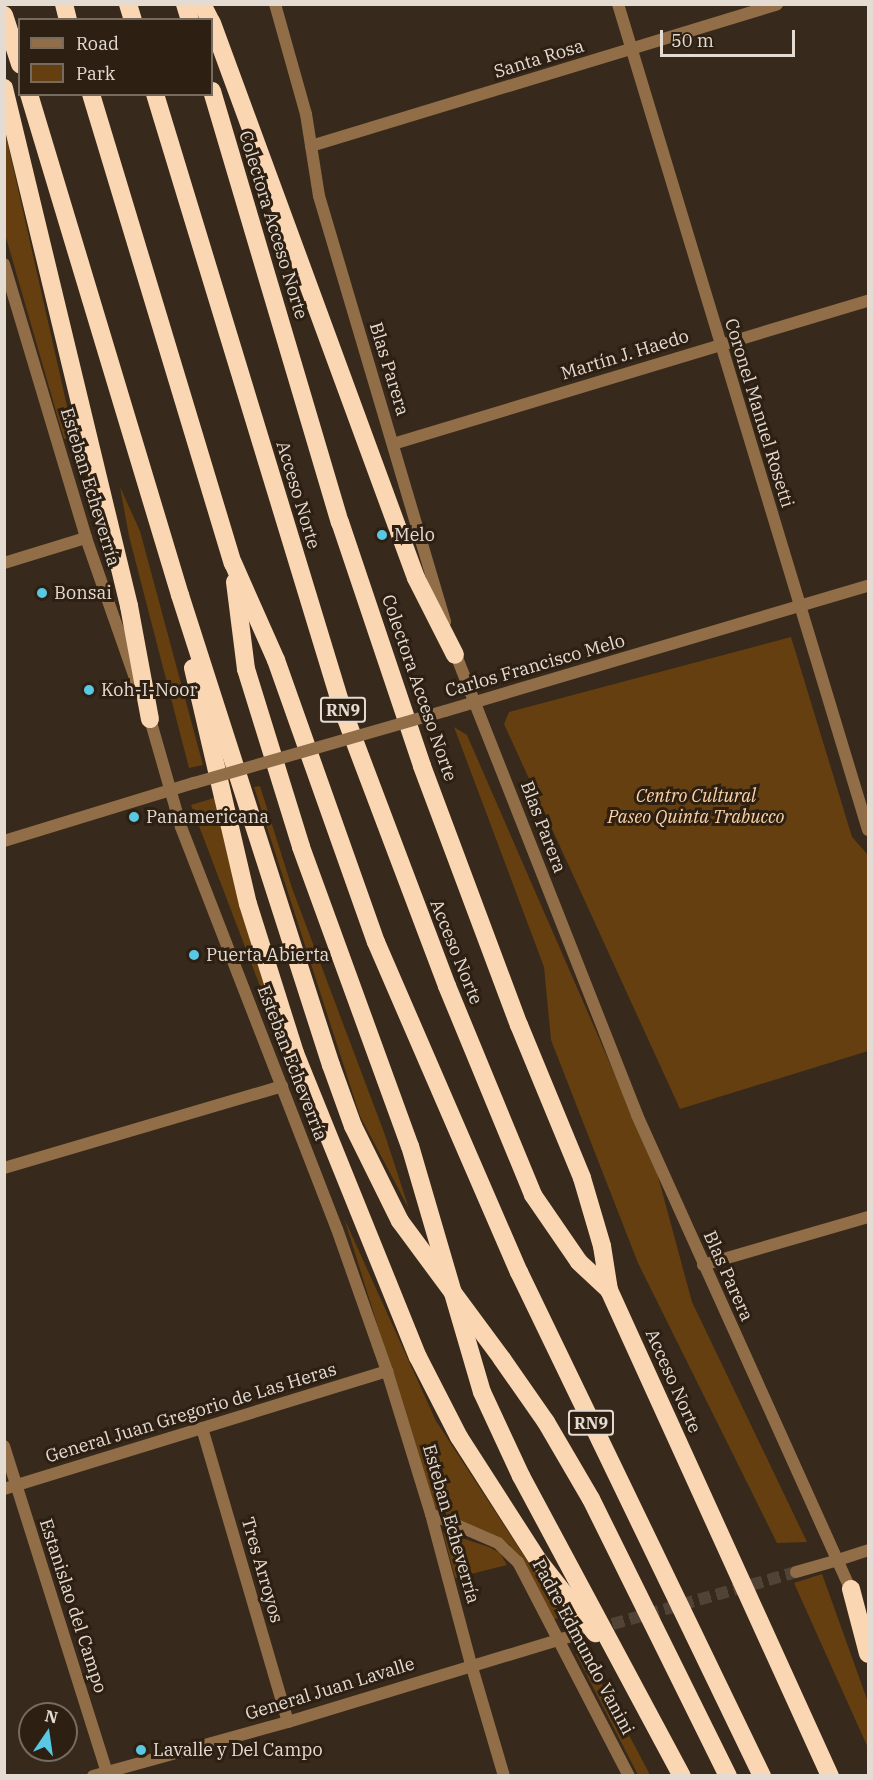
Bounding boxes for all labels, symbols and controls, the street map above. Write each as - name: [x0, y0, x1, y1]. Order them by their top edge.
- legend: [18, 18, 213, 96]
- scale bar: [663, 18, 798, 56]
- text: 50 m: [671, 29, 714, 52]
- text: Road: [76, 32, 119, 55]
- street label: Santa Rosa: [491, 35, 587, 83]
- text: Park: [76, 62, 115, 85]
- street label: Colectora Acceso Norte: [234, 128, 312, 322]
- street label: Coronel Manuel Rosetti: [720, 316, 798, 510]
- street label: Blas Parera: [365, 320, 413, 418]
- street label: Martín J. Haedo: [558, 325, 692, 385]
- street label: Esteban Echeverría: [56, 405, 124, 569]
- street label: Acceso Norte: [271, 439, 325, 551]
- place label: Melo: [394, 524, 435, 546]
- marker: Melo: [375, 528, 389, 542]
- place label: Bonsai: [54, 582, 112, 604]
- marker: Bonsai: [35, 586, 49, 600]
- street label: Colectora Acceso Norte: [377, 592, 461, 784]
- street label: Carlos Francisco Melo: [443, 630, 627, 702]
- place label: Koh-I-Noor: [101, 679, 197, 701]
- marker: Koh-I-Noor: [82, 683, 96, 697]
- road number: RN9: [319, 697, 367, 723]
- street label: Blas Parera: [516, 778, 570, 876]
- park label: Centro Cultural Paseo Quinta Trabucco: [608, 786, 784, 828]
- place label: Panamericana: [146, 806, 269, 828]
- marker: Panamericana: [127, 810, 141, 824]
- street label: Acceso Norte: [425, 896, 487, 1008]
- place label: Puerta Abierta: [206, 944, 329, 966]
- marker: Puerta Abierta: [187, 948, 201, 962]
- street label: Esteban Echeverría: [252, 982, 332, 1144]
- street label: Blas Parera: [699, 1228, 757, 1324]
- street label: Acceso Norte: [640, 1326, 706, 1436]
- street label: General Juan Gregorio de Las Heras: [43, 1358, 339, 1468]
- road number: RN9: [567, 1410, 615, 1436]
- street label: Esteban Echeverría: [418, 1442, 484, 1606]
- street label: Tres Arroyos: [237, 1515, 287, 1625]
- street label: Estanislao del Campo: [35, 1516, 111, 1696]
- street label: Padre Edmundo Vanini: [527, 1555, 639, 1739]
- street label: General Juan Lavalle: [243, 1653, 417, 1725]
- north arrow: [18, 1702, 78, 1762]
- text: N: [43, 1705, 60, 1728]
- place label: Lavalle y Del Campo: [153, 1739, 323, 1761]
- marker: Lavalle y Del Campo: [134, 1743, 148, 1757]

